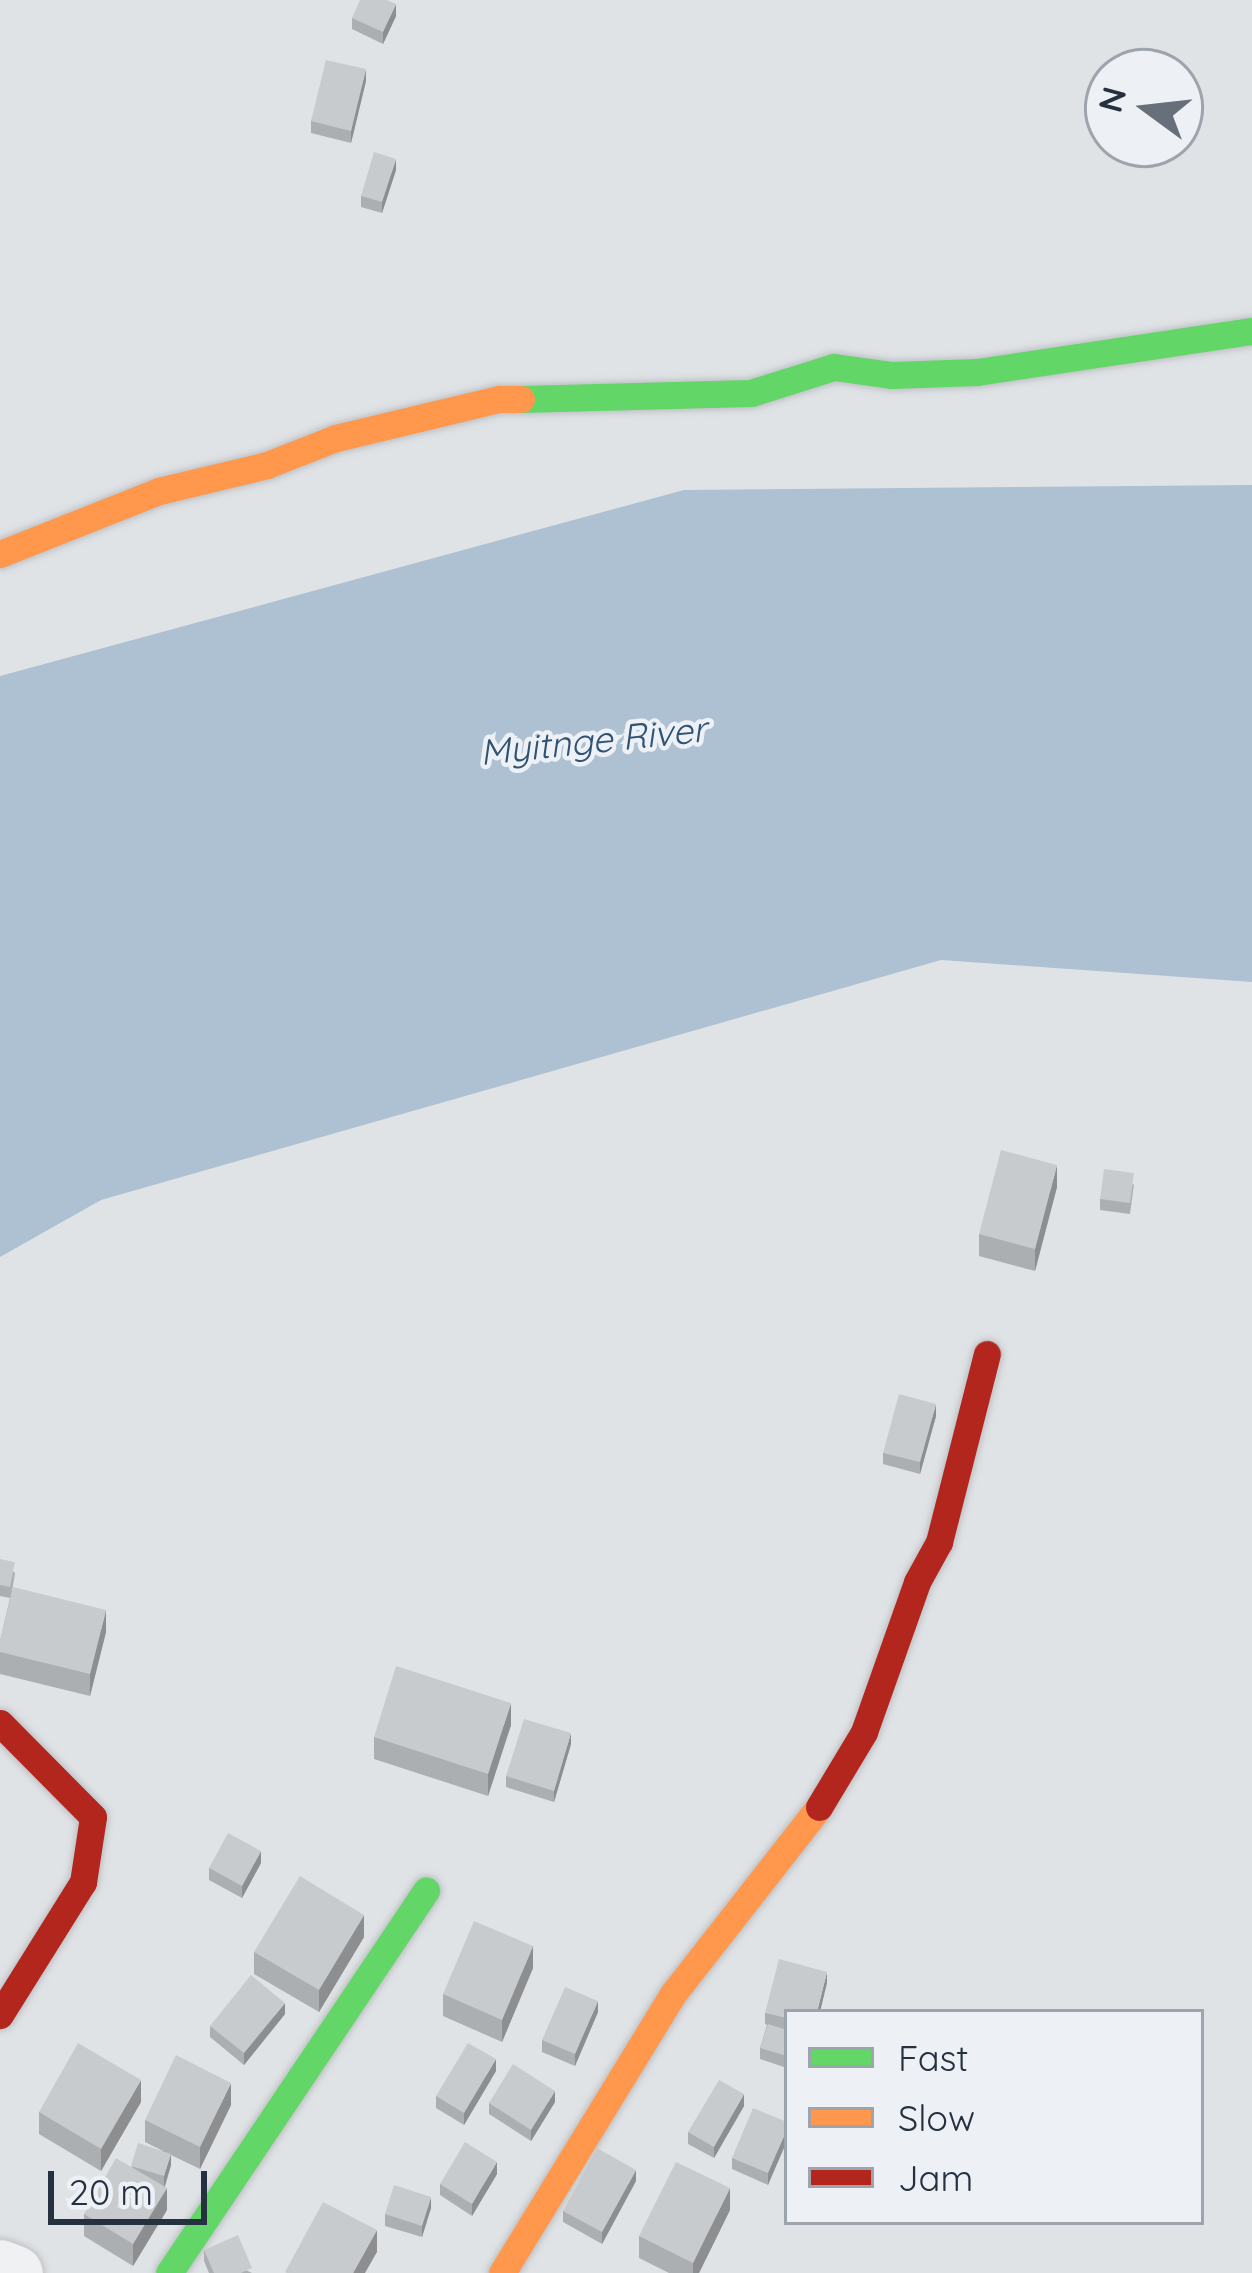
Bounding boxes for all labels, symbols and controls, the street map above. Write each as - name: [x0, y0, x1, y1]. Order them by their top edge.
- north arrow: [1084, 48, 1204, 168]
- text: N: [1089, 82, 1135, 116]
- water label: Myitnge River: [477, 707, 709, 773]
- legend: [784, 2009, 1204, 2225]
- text: Fast: [898, 2035, 969, 2080]
- text: Slow: [898, 2095, 975, 2140]
- scale bar: [54, 2147, 213, 2221]
- text: Jam: [898, 2155, 973, 2200]
- text: 20 m: [69, 2169, 153, 2214]

